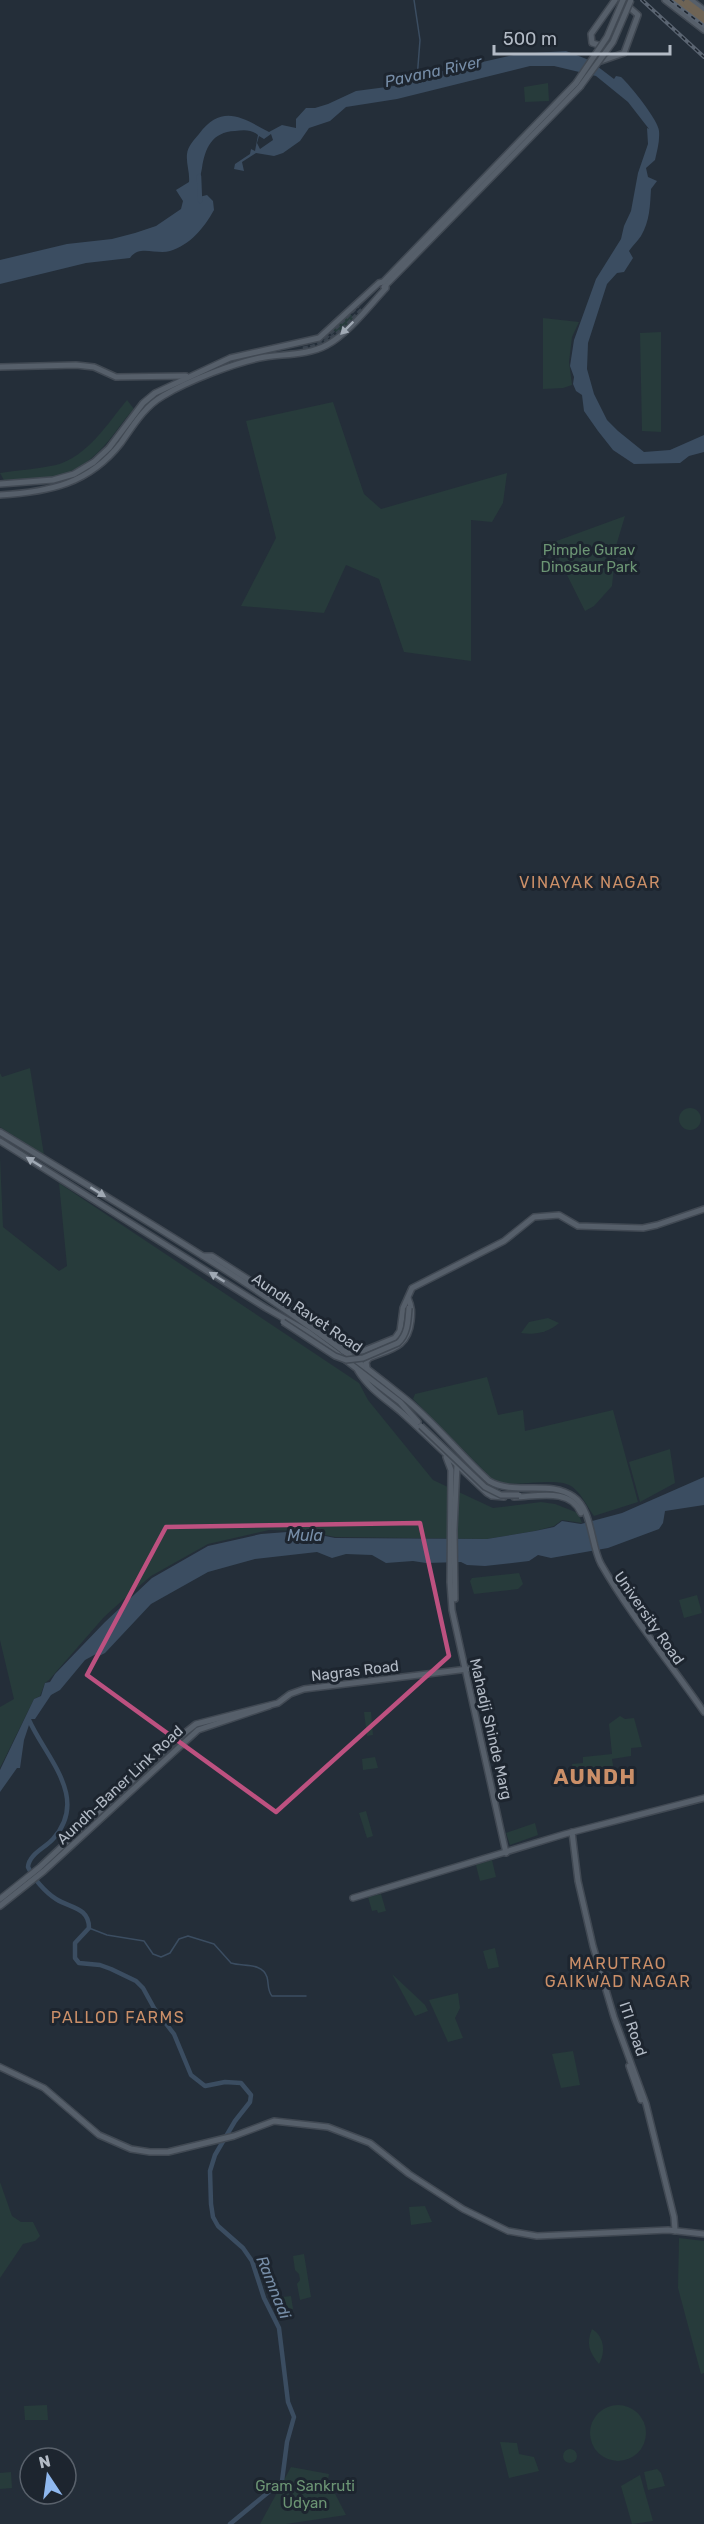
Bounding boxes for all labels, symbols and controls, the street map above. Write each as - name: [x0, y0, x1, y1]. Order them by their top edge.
- scale bar: [494, 18, 670, 56]
- text: 500 m: [503, 28, 557, 50]
- water label: Pavana River: [383, 52, 484, 91]
- one-way arrow: [340, 321, 354, 336]
- park label: Pimple Gurav Dinosaur Park: [541, 541, 638, 576]
- district label: VINAYAK NAGAR: [519, 873, 661, 892]
- one-way arrow: [26, 1157, 42, 1168]
- one-way arrow: [90, 1187, 106, 1198]
- street label: Aundh Ravet Road: [248, 1269, 366, 1357]
- one-way arrow: [209, 1272, 225, 1283]
- water label: Mula: [287, 1526, 323, 1545]
- street label: University Road: [610, 1568, 688, 1668]
- street label: Nagras Road: [310, 1657, 400, 1685]
- street label: Mahadji Shinde Marg: [466, 1657, 516, 1801]
- street label: Aundh-Baner Link Road: [53, 1722, 187, 1848]
- district label: AUNDH: [553, 1764, 637, 1789]
- district label: MARUTRAO GAIKWAD NAGAR: [545, 1954, 691, 1991]
- street label: ITI Road: [615, 2000, 651, 2058]
- district label: PALLOD FARMS: [51, 2008, 185, 2027]
- water label: Ramnadi: [252, 2253, 295, 2323]
- north arrow: [18, 2446, 78, 2506]
- text: N: [37, 2451, 52, 2472]
- park label: Gram Sankruti Udyan: [255, 2477, 355, 2512]

